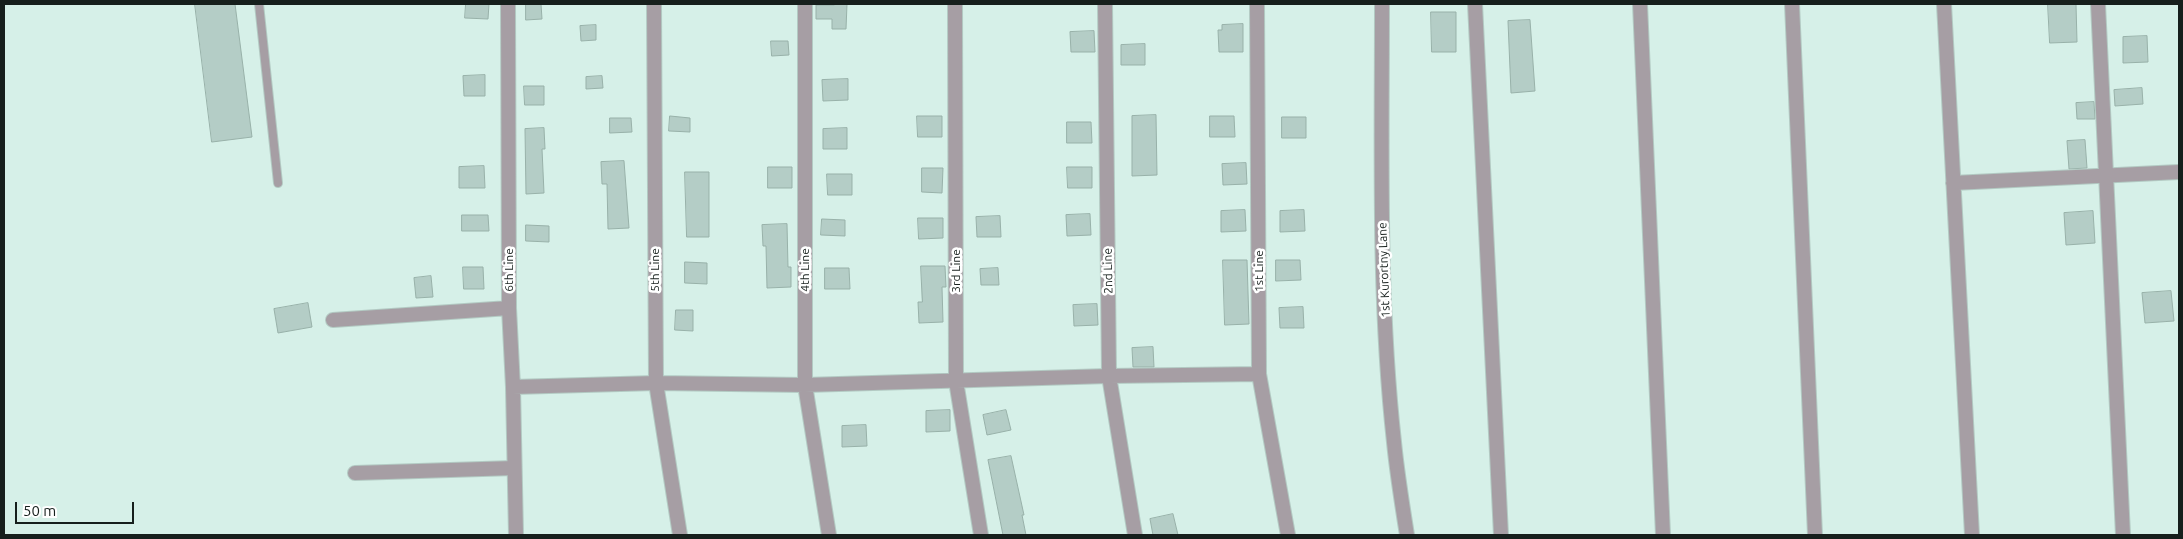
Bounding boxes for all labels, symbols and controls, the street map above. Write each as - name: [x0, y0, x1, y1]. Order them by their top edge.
- street label: 1st Kurortny Lane: [1375, 222, 1393, 318]
- street label: 6th Line: [502, 248, 516, 292]
- street label: 5th Line: [648, 248, 662, 292]
- street label: 4th Line: [798, 248, 812, 292]
- street label: 2nd Line: [1100, 248, 1116, 294]
- street label: 3rd Line: [949, 249, 963, 293]
- street label: 1st Line: [1252, 250, 1266, 292]
- scale bar: [18, 492, 136, 524]
- text: 50 m: [23, 502, 56, 519]

